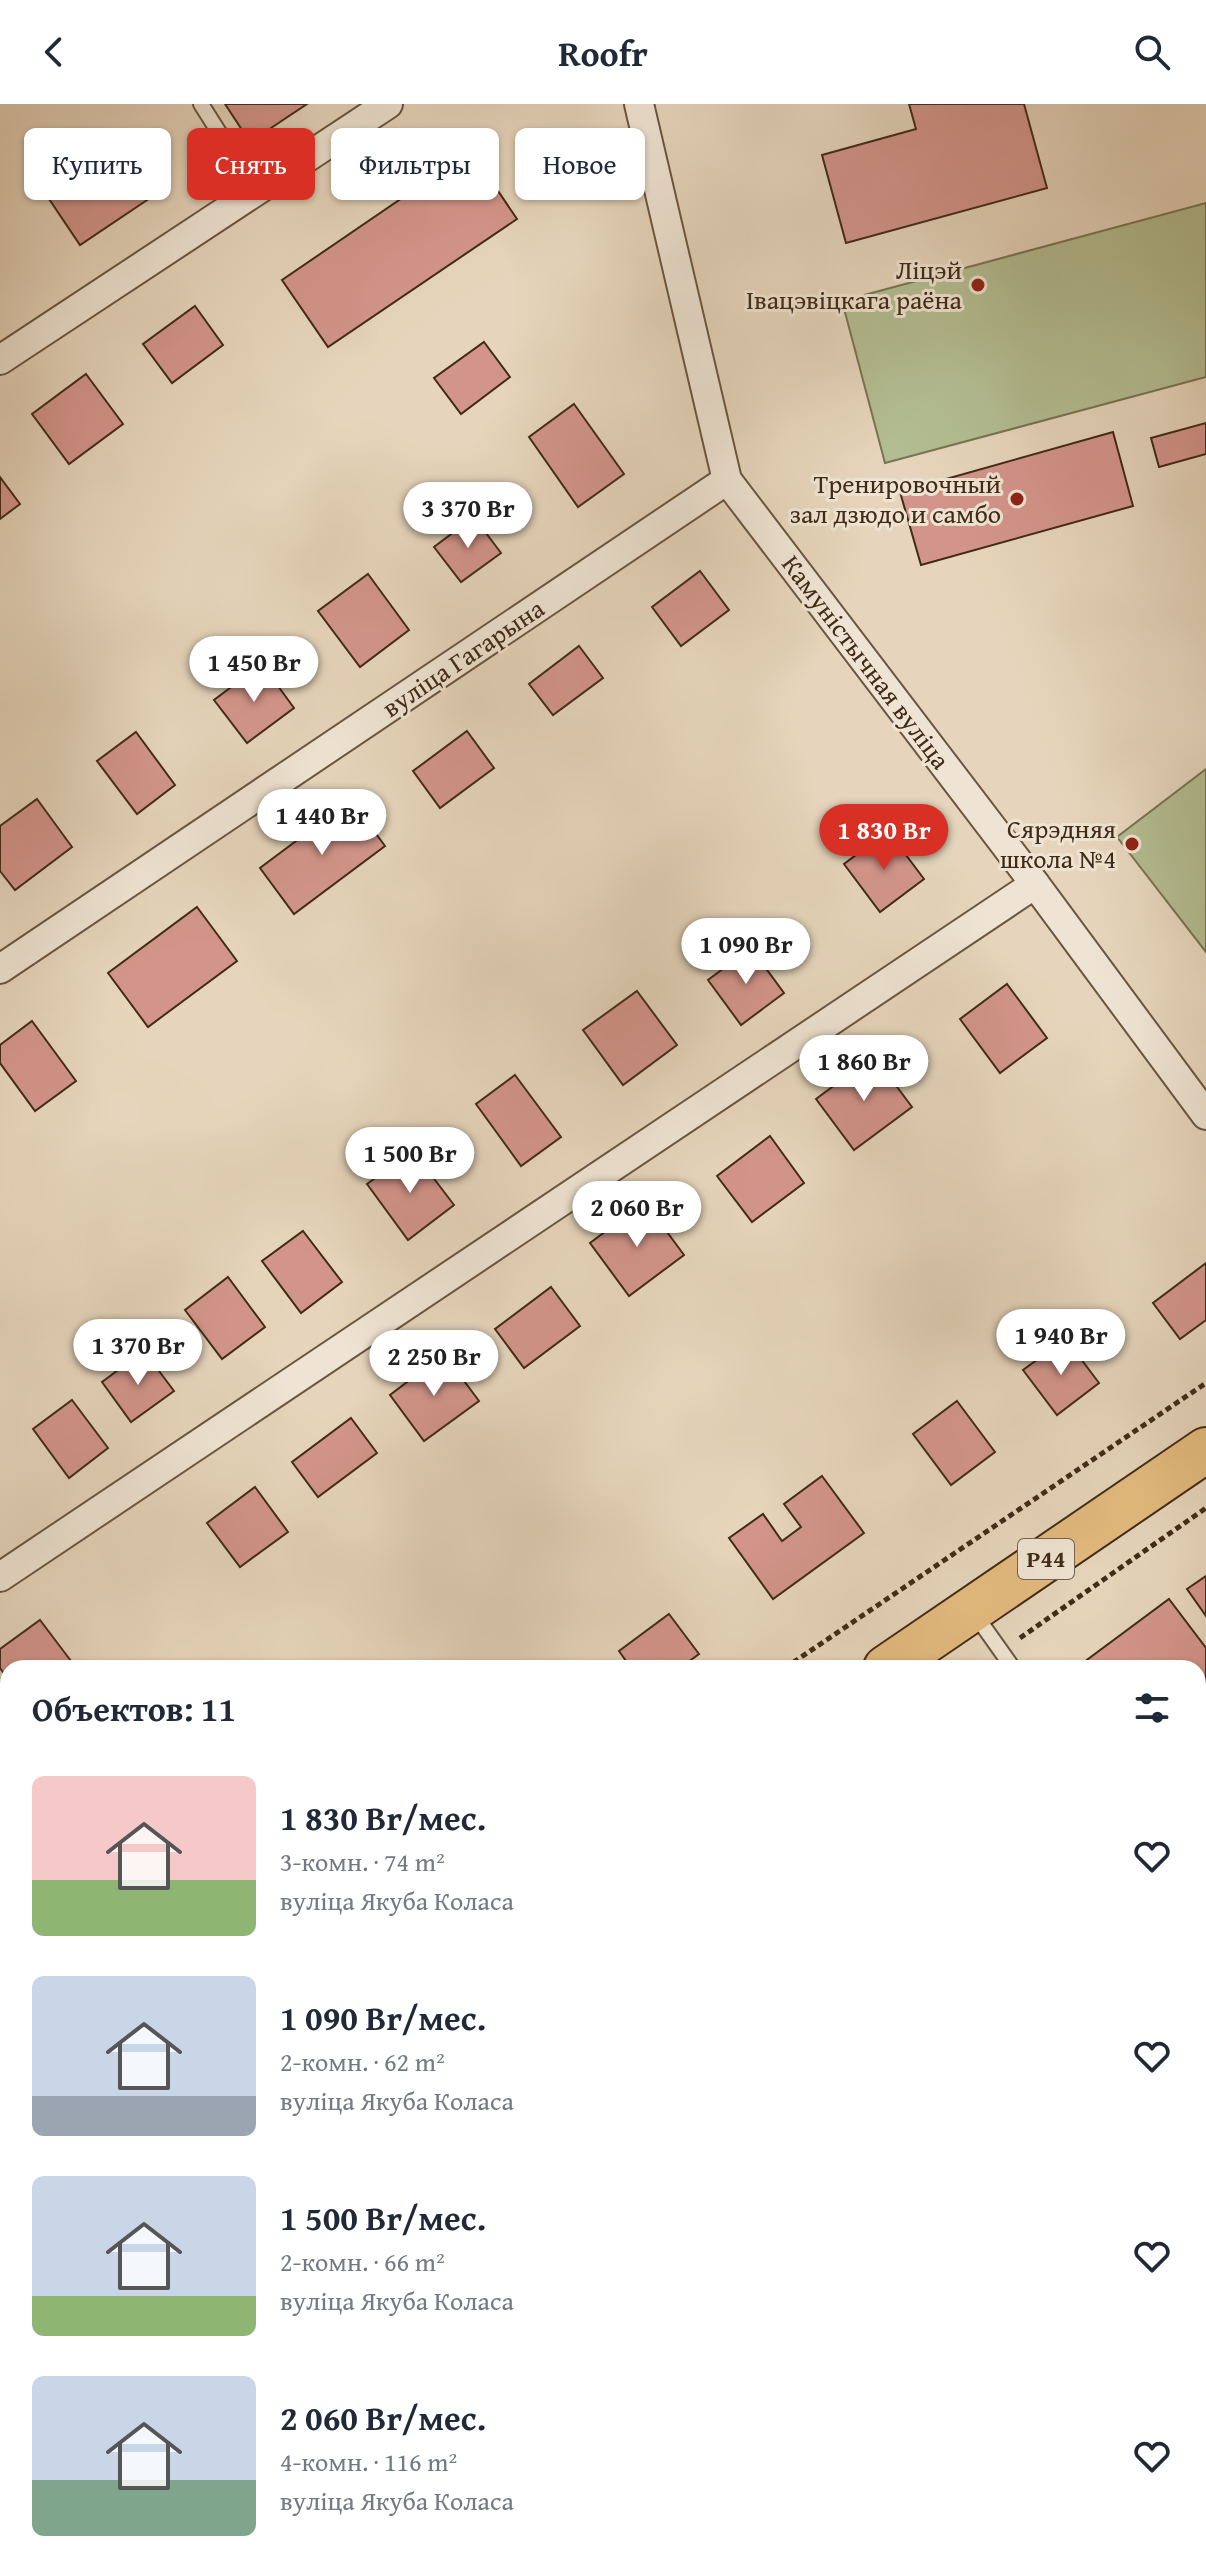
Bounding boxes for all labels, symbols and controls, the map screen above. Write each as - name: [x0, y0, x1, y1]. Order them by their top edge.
- text: Roofr: [558, 26, 648, 79]
- icon: back: [32, 30, 76, 74]
- icon: search: [1130, 30, 1174, 74]
- chip: Купить: [24, 128, 171, 200]
- chip: Снять: [187, 128, 315, 200]
- chip: Фильтры: [331, 128, 499, 200]
- chip: Новое: [515, 128, 645, 200]
- place label: Ліцэй Івацэвіцкага раёна: [746, 250, 963, 319]
- marker: Ліцэй Івацэвіцкага раёна: [969, 276, 987, 294]
- place label: Тренировочный зал дзюдо и самбо: [790, 464, 1001, 533]
- pin: 3 370 Br: [385, 482, 551, 550]
- text: 3 370 Br: [421, 488, 515, 527]
- marker: Тренировочный зал дзюдо и самбо: [1008, 490, 1026, 508]
- street label: Камуністычная вуліца: [773, 546, 961, 778]
- street label: вуліца Гагарына: [374, 588, 552, 726]
- pin: 1 450 Br: [171, 636, 337, 704]
- text: 1 450 Br: [207, 642, 301, 681]
- pin: 1 440 Br: [239, 789, 405, 857]
- text: 1 440 Br: [275, 795, 369, 834]
- pin: 1 830 Br: [801, 804, 967, 872]
- place label: Сярэдняя школа №4: [1000, 809, 1116, 878]
- text: 1 830 Br: [837, 810, 931, 849]
- marker: Сярэдняя школа №4: [1123, 835, 1141, 853]
- pin: 1 090 Br: [663, 918, 829, 986]
- text: 1 090 Br: [699, 924, 793, 963]
- pin: 1 860 Br: [781, 1035, 947, 1103]
- text: 1 860 Br: [817, 1041, 911, 1080]
- pin: 1 500 Br: [327, 1127, 493, 1195]
- text: 1 500 Br: [363, 1133, 457, 1172]
- pin: 2 060 Br: [554, 1181, 720, 1249]
- text: 2 060 Br: [590, 1187, 684, 1226]
- pin: 1 940 Br: [978, 1309, 1144, 1377]
- text: 1 940 Br: [1014, 1315, 1108, 1354]
- pin: 1 370 Br: [55, 1319, 221, 1387]
- text: 1 370 Br: [91, 1325, 185, 1364]
- pin: 2 250 Br: [351, 1330, 517, 1398]
- text: 2 250 Br: [387, 1336, 481, 1375]
- road number: Р44: [1018, 1539, 1074, 1579]
- text: Объектов: 11: [32, 1684, 236, 1733]
- icon: filters: [1130, 1686, 1174, 1730]
- text: 1 830 Br/мес.: [280, 1793, 486, 1842]
- icon: home: [96, 1808, 192, 1904]
- icon: heart: [1130, 1834, 1174, 1878]
- text: 3-комн. · 74 m²: [280, 1842, 445, 1881]
- text: вуліца Якуба Коласа: [280, 1881, 514, 1920]
- text: 1 090 Br/мес.: [280, 1993, 486, 2042]
- icon: home: [96, 2008, 192, 2104]
- icon: heart: [1130, 2034, 1174, 2078]
- text: 2-комн. · 62 m²: [280, 2042, 445, 2081]
- text: вуліца Якуба Коласа: [280, 2081, 514, 2120]
- text: 1 500 Br/мес.: [280, 2193, 486, 2242]
- icon: home: [96, 2208, 192, 2304]
- icon: heart: [1130, 2234, 1174, 2278]
- text: 2-комн. · 66 m²: [280, 2242, 445, 2281]
- text: вуліца Якуба Коласа: [280, 2281, 514, 2320]
- text: 2 060 Br/мес.: [280, 2393, 486, 2442]
- icon: home: [96, 2408, 192, 2504]
- icon: heart: [1130, 2434, 1174, 2478]
- text: 4-комн. · 116 m²: [280, 2442, 457, 2481]
- text: вуліца Якуба Коласа: [280, 2481, 514, 2520]

